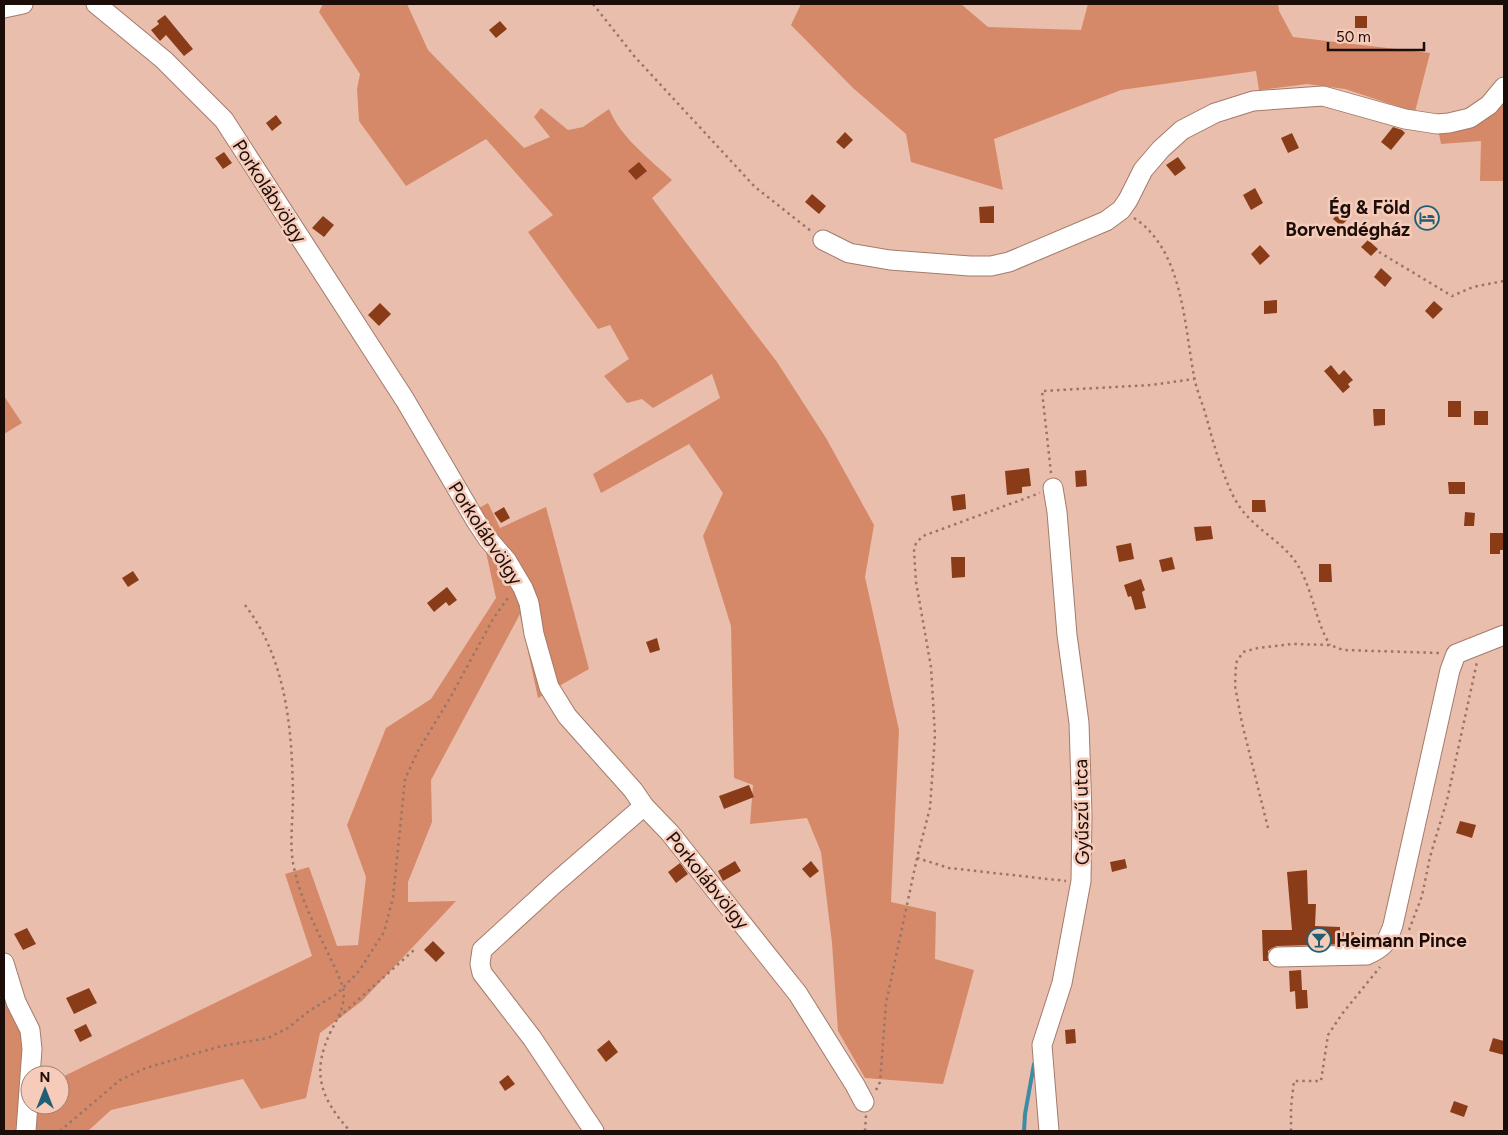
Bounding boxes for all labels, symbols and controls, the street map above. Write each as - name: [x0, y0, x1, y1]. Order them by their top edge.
- scale bar: [1328, 20, 1424, 52]
- text: 50 m: [1336, 28, 1371, 46]
- street label: Porkolábvölgy: [228, 135, 312, 247]
- place label: Ég & Föld Borvendégház: [1285, 196, 1410, 241]
- hotel icon: Ég & Föld Borvendégház: [1414, 205, 1440, 231]
- street label: Porkolábvölgy: [444, 477, 528, 589]
- street label: Gyűszű utca: [1069, 759, 1094, 865]
- street label: Porkolábvölgy: [661, 827, 754, 934]
- bar icon: Heimann Pince: [1306, 927, 1332, 953]
- place label: Heimann Pince: [1336, 929, 1467, 952]
- north arrow: [20, 1065, 70, 1115]
- text: N: [40, 1069, 50, 1086]

